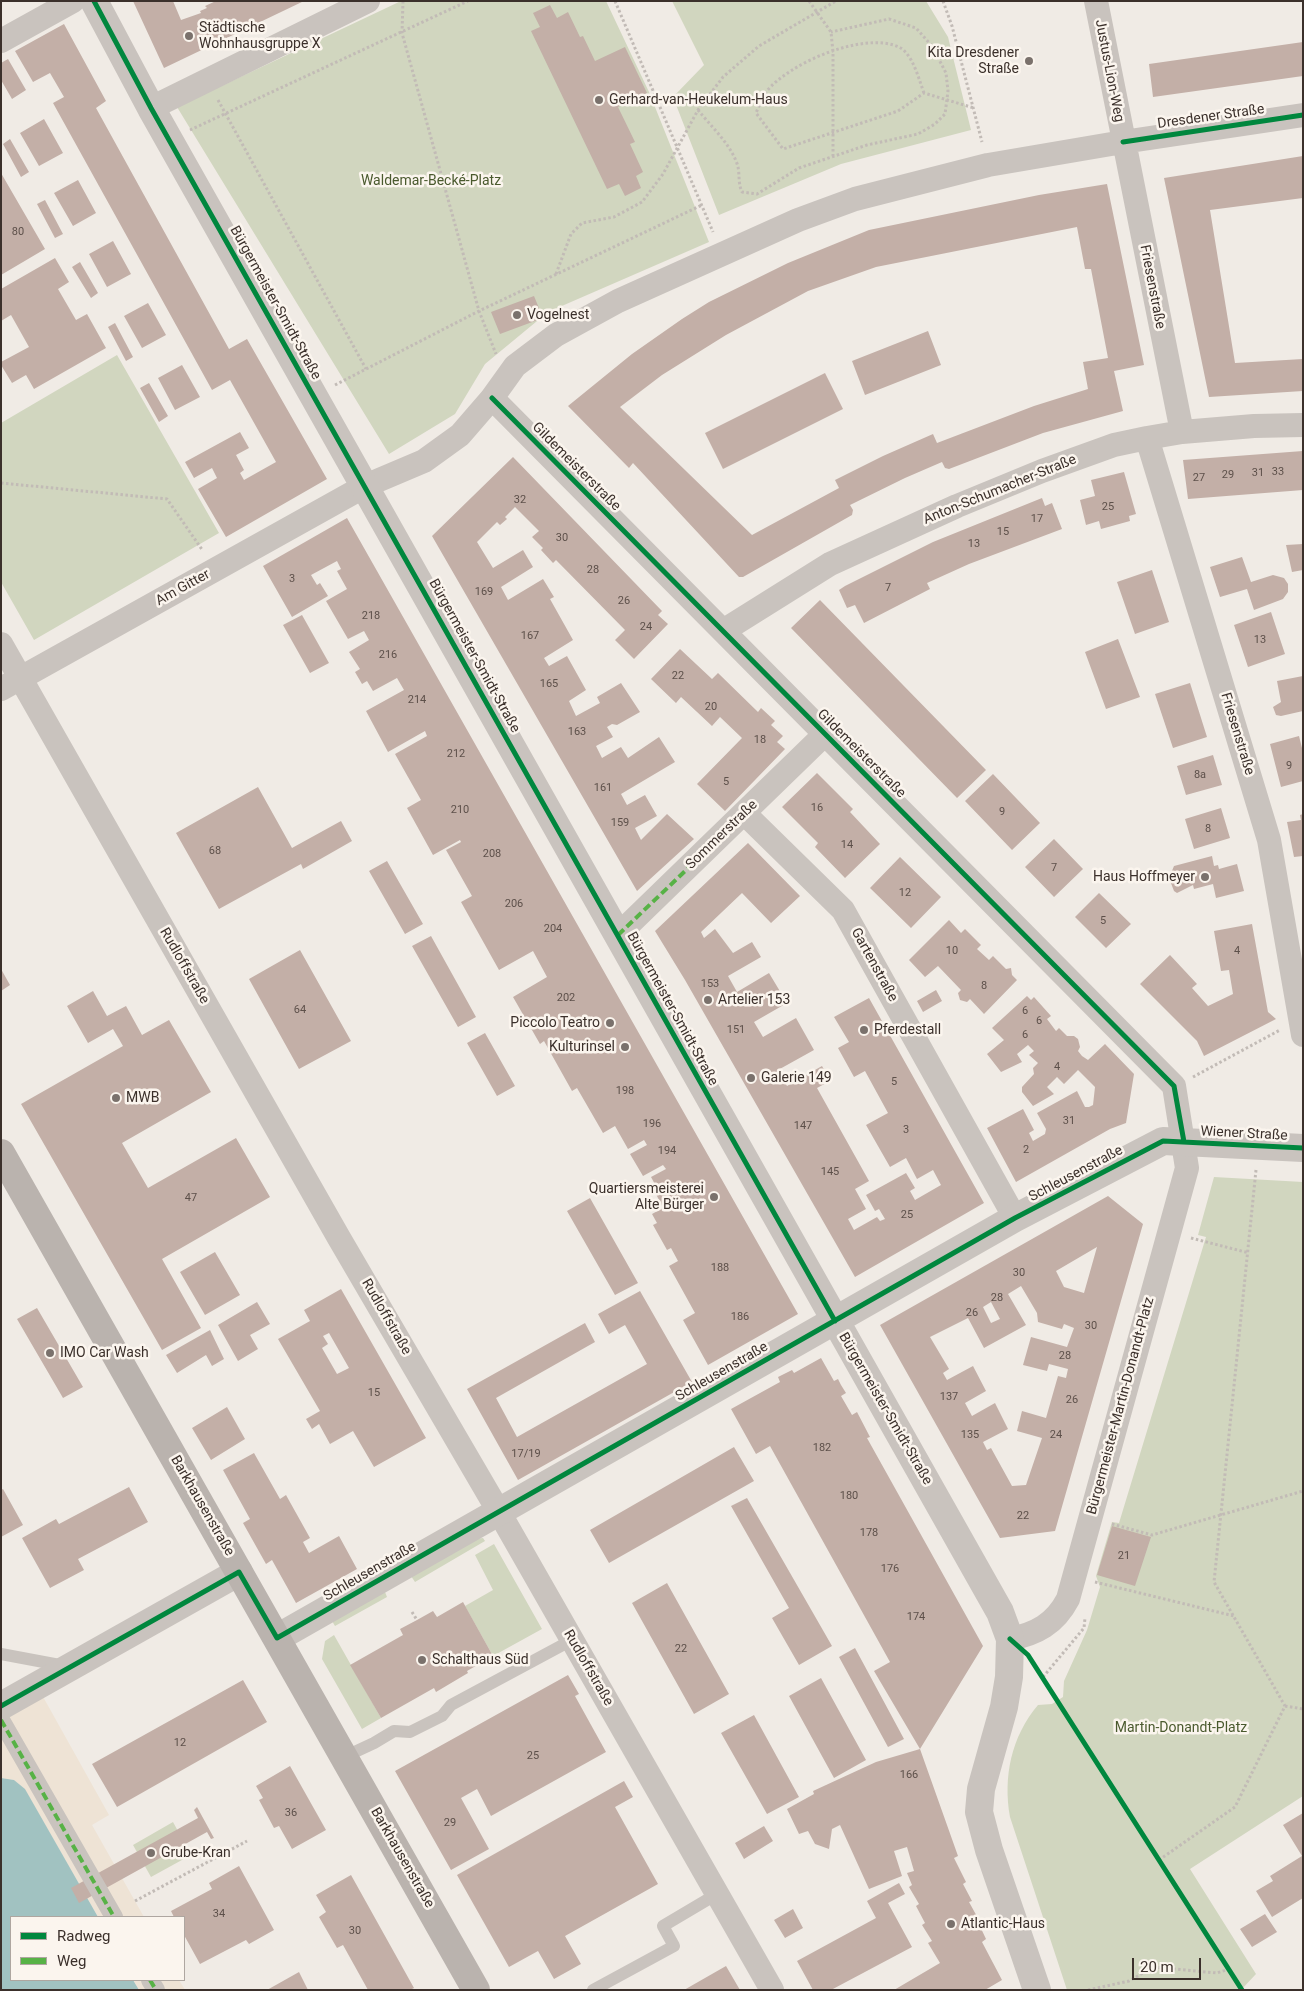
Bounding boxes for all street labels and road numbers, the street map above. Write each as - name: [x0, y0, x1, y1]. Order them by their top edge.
- street label: Justus-Lion-Weg: [1091, 18, 1127, 124]
- street label: Dresdener Straße: [1156, 101, 1266, 133]
- street label: Bürgermeister-Smidt-Straße: [226, 223, 324, 383]
- street label: Friesenstraße: [1136, 244, 1168, 330]
- street label: Gildemeisterstraße: [528, 419, 624, 515]
- street label: Anton-Schumacher-Straße: [921, 452, 1079, 528]
- street label: Am Gitter: [153, 566, 213, 610]
- street label: Bürgermeister-Smidt-Straße: [425, 576, 523, 736]
- street label: Friesenstraße: [1217, 691, 1257, 777]
- street label: Gildemeisterstraße: [813, 706, 909, 802]
- street label: Sommerstraße: [683, 797, 761, 873]
- street label: Rudloffstraße: [155, 925, 213, 1007]
- street label: Gartenstraße: [847, 925, 901, 1005]
- street label: Bürgermeister-Smidt-Straße: [623, 929, 721, 1089]
- street label: Wiener Straße: [1200, 1123, 1288, 1145]
- street label: Schleusenstraße: [1026, 1142, 1126, 1206]
- street label: Rudloffstraße: [357, 1276, 415, 1358]
- street label: Bürgermeister-Martin-Donandt-Platz: [1084, 1295, 1158, 1517]
- street label: Bürgermeister-Smidt-Straße: [834, 1330, 936, 1488]
- street label: Schleusenstraße: [673, 1339, 771, 1405]
- street label: Barkhausenstraße: [166, 1453, 238, 1559]
- street label: Schleusenstraße: [321, 1539, 419, 1605]
- street label: Rudloffstraße: [559, 1627, 617, 1709]
- street label: Barkhausenstraße: [366, 1805, 438, 1911]

